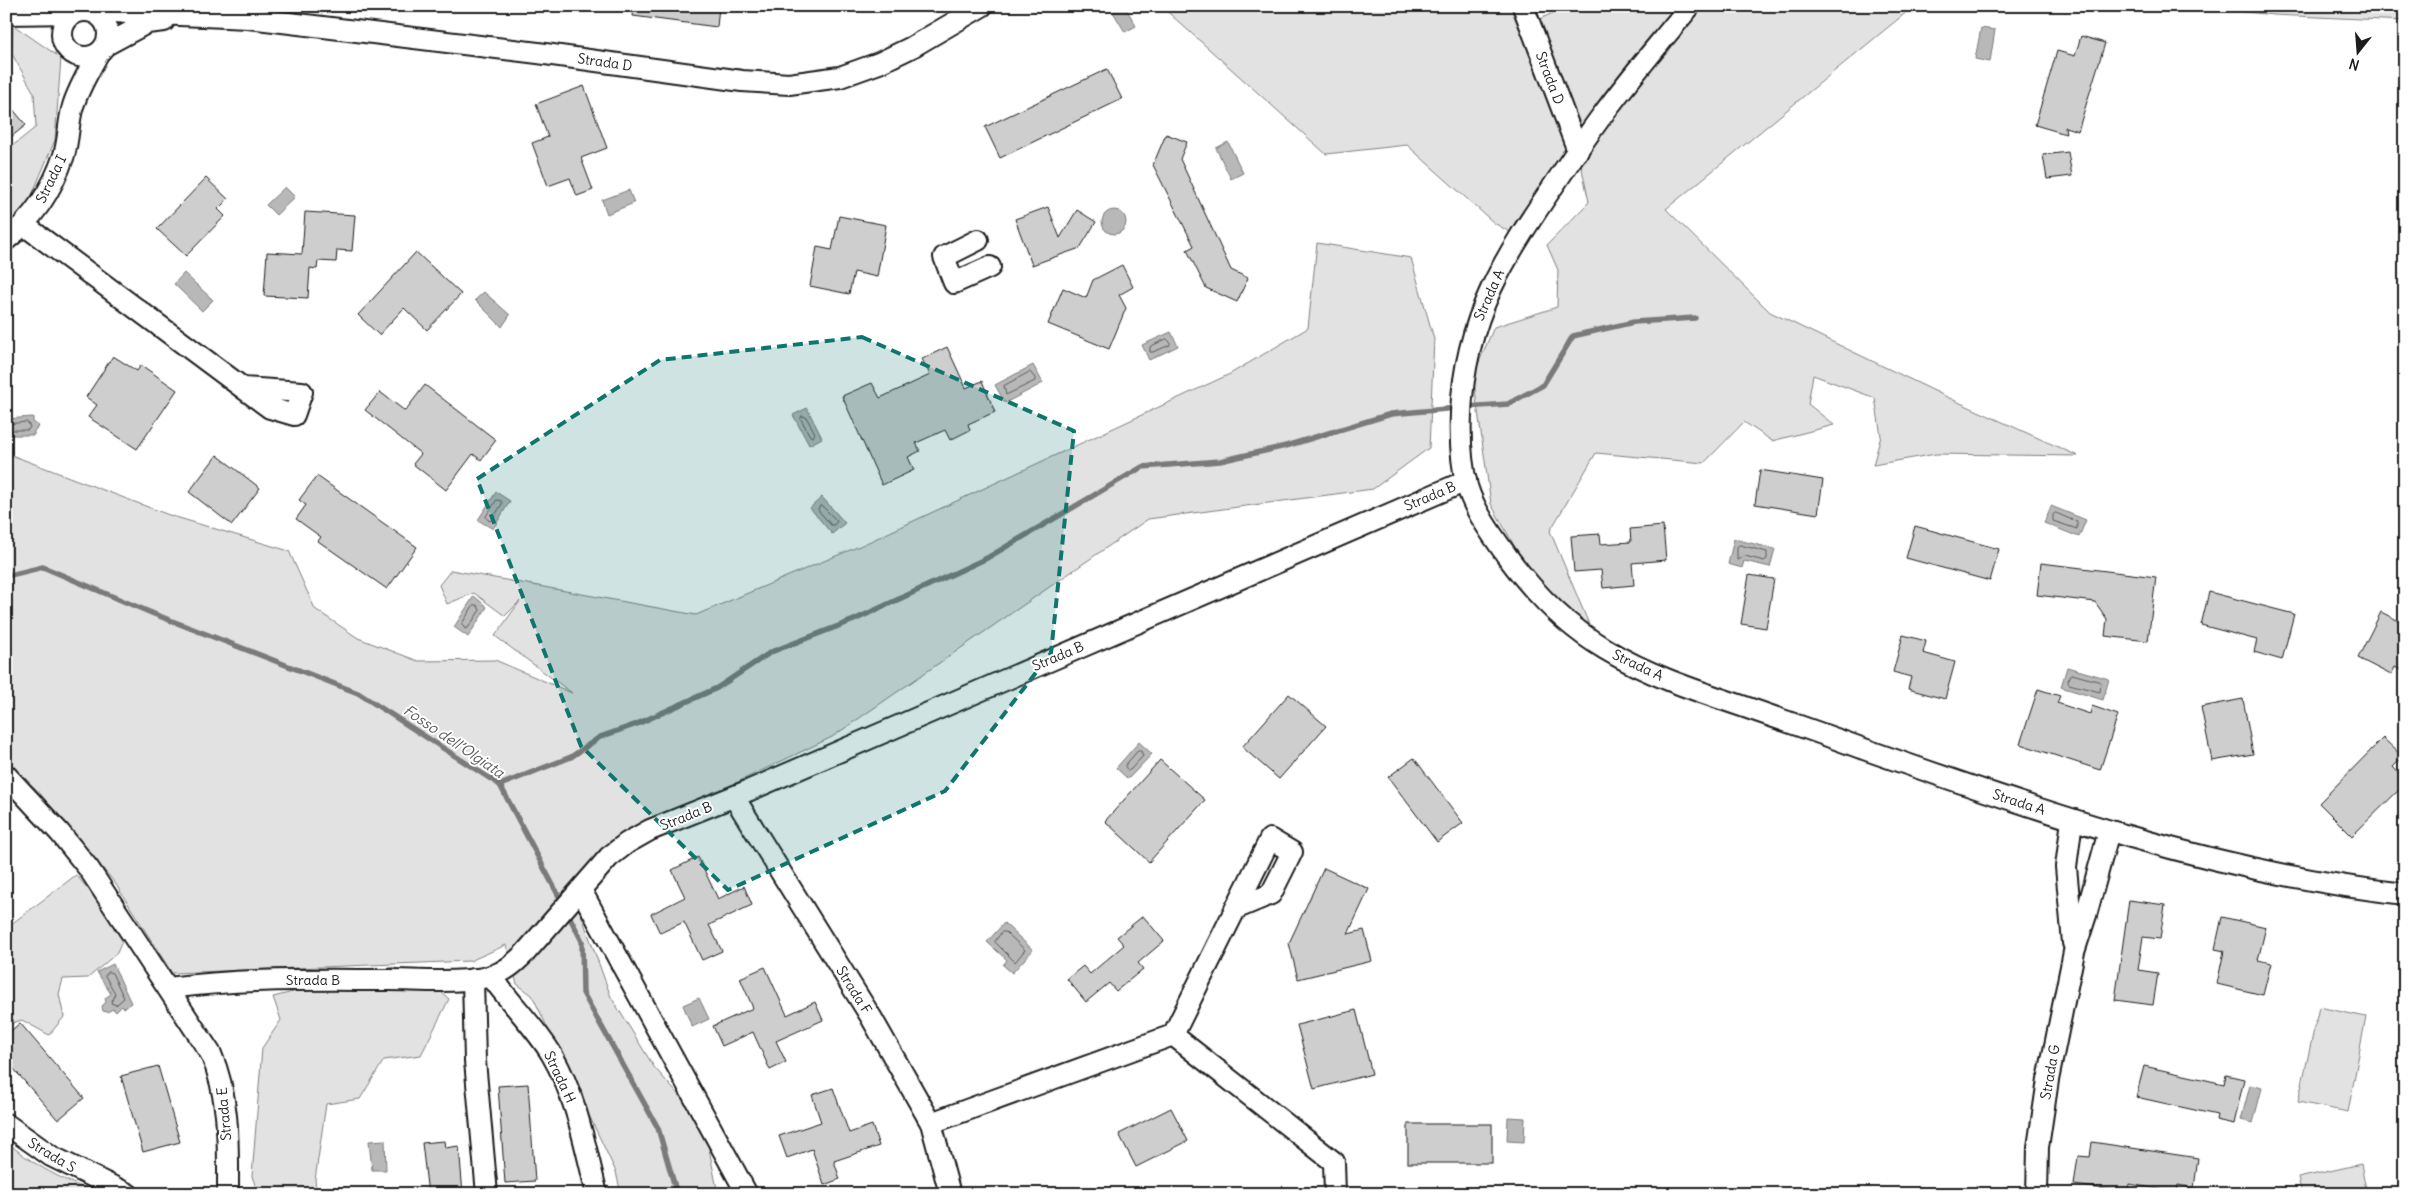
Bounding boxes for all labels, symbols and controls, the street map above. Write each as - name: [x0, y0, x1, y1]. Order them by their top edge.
- north arrow: [2334, 28, 2384, 78]
- street label: Strada D: [576, 49, 634, 75]
- street label: Strada D: [1532, 49, 1568, 107]
- text: N: [2347, 54, 2361, 74]
- street label: Strada I: [32, 152, 70, 206]
- street label: Strada A: [1470, 267, 1508, 323]
- street label: Strada B: [1401, 477, 1459, 515]
- street label: Strada B: [1029, 637, 1087, 675]
- street label: Strada A: [1610, 645, 1666, 685]
- water label: Fosso dell’Olgiata: [400, 700, 509, 783]
- street label: Strada A: [1990, 785, 2048, 819]
- street label: Strada B: [657, 797, 715, 835]
- street label: Strada F: [832, 963, 876, 1017]
- street label: Strada B: [286, 971, 340, 989]
- street label: Strada G: [2036, 1043, 2064, 1101]
- street label: Strada H: [540, 1048, 580, 1106]
- street label: Strada E: [213, 1087, 235, 1141]
- street label: Strada S: [25, 1134, 80, 1176]

